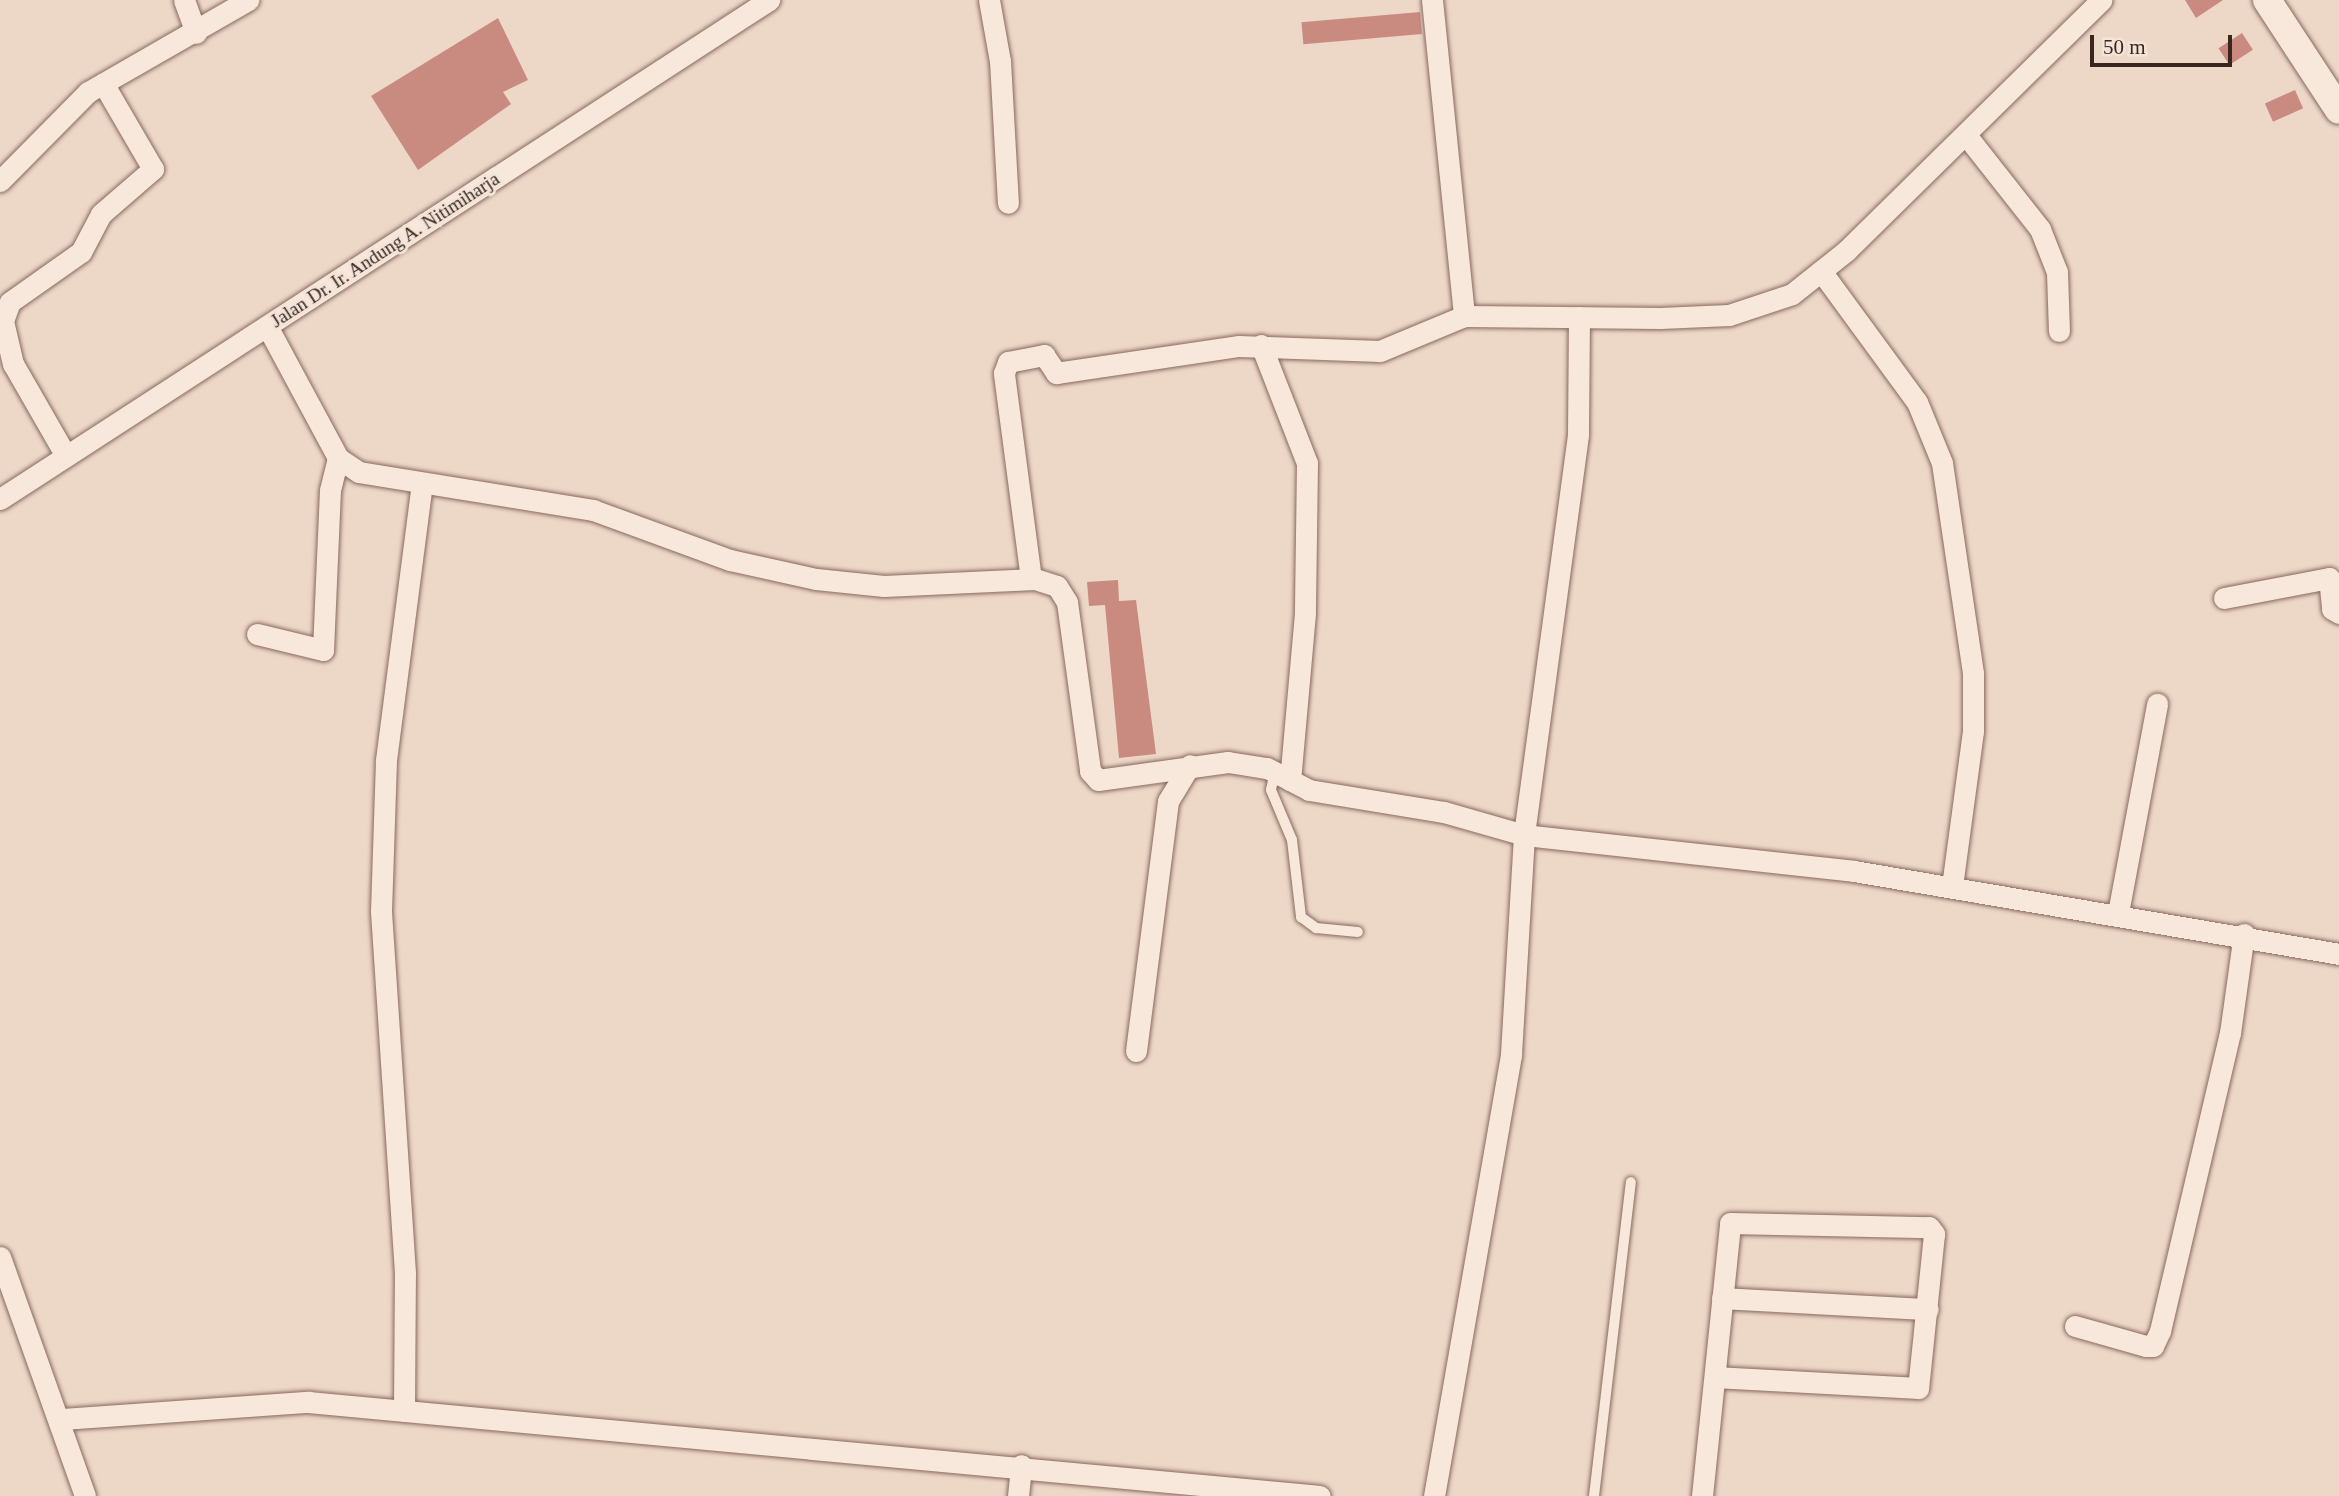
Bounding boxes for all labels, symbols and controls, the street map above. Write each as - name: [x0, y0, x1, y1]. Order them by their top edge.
- scale bar: [2094, 21, 2236, 65]
- text: 50 m: [2103, 35, 2146, 59]
- street label: Jalan Dr. Ir. Andung A. Nitimiharja: [265, 167, 505, 333]

